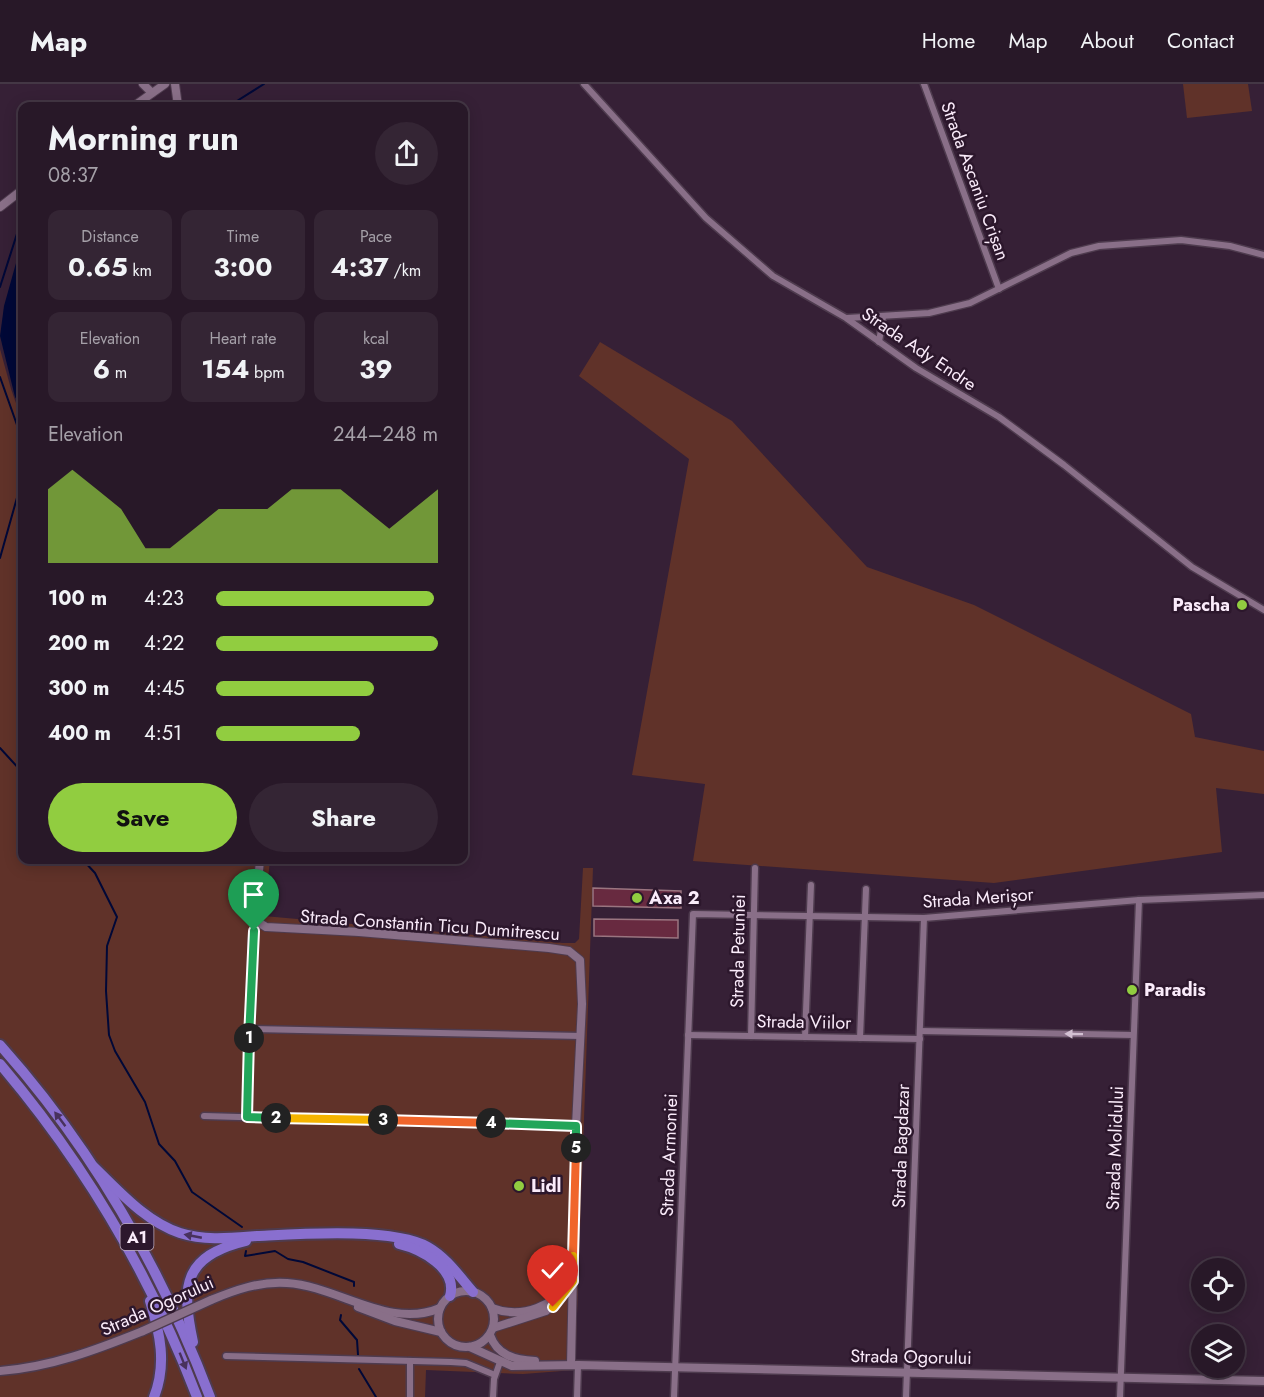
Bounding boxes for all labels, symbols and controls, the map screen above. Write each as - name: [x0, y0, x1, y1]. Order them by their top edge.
- text: Map: [30, 21, 87, 62]
- text: Home: [922, 26, 975, 56]
- text: Map: [1008, 26, 1048, 56]
- text: About: [1081, 26, 1134, 56]
- text: Contact: [1167, 26, 1234, 56]
- street label: Strada Ascaniu Crișan: [934, 98, 1016, 264]
- text: Morning run: [48, 115, 239, 162]
- button: share: [375, 122, 438, 185]
- text: 08:37: [48, 161, 98, 190]
- text: Distance: [81, 225, 139, 248]
- text: Time: [227, 225, 259, 248]
- text: Pace: [360, 225, 392, 248]
- text: 0.65: [68, 248, 128, 286]
- text: 3:00: [214, 248, 272, 286]
- text: 4:37: [331, 248, 389, 286]
- text: km: [128, 259, 152, 282]
- text: /km: [389, 259, 421, 282]
- street label: Strada Ady Endre: [856, 301, 982, 397]
- text: Elevation: [80, 327, 140, 350]
- text: Heart rate: [210, 327, 276, 350]
- text: kcal: [363, 327, 389, 350]
- text: 6: [93, 350, 110, 388]
- text: 154: [201, 350, 249, 388]
- text: 39: [359, 350, 393, 388]
- text: m: [110, 361, 127, 384]
- text: bpm: [249, 361, 285, 384]
- text: Elevation: [48, 420, 123, 449]
- text: 244–248 m: [333, 420, 438, 449]
- text: 100 m: [48, 584, 107, 613]
- text: 4:23: [144, 584, 184, 613]
- place label: Pascha: [1173, 592, 1230, 618]
- marker: Pascha: [1235, 598, 1249, 612]
- text: 200 m: [48, 629, 110, 658]
- text: 4:22: [144, 629, 184, 658]
- text: 300 m: [48, 674, 109, 703]
- text: 4:45: [144, 674, 185, 703]
- text: 400 m: [48, 719, 111, 748]
- text: 4:51: [144, 719, 182, 748]
- button: Save: [48, 783, 237, 852]
- button: Share: [249, 783, 438, 852]
- pin: [228, 869, 279, 931]
- icon: arrive: [237, 878, 270, 911]
- street label: Strada Merișor: [922, 881, 1035, 915]
- place label: Axa 2: [648, 885, 700, 911]
- marker: Axa 2: [630, 891, 644, 905]
- street label: Strada Petuniei: [724, 894, 752, 1008]
- street label: Strada Constantin Ticu Dumitrescu: [299, 903, 561, 947]
- place label: Paradis: [1144, 977, 1206, 1003]
- marker: Paradis: [1125, 983, 1139, 997]
- street label: Strada Viilor: [756, 1008, 852, 1036]
- pin: 1: [234, 1023, 264, 1053]
- text: 1: [245, 1026, 253, 1049]
- one-way arrow: [1065, 1029, 1084, 1039]
- street label: Strada Bagdazar: [886, 1083, 916, 1209]
- street label: Strada Molidului: [1100, 1085, 1130, 1211]
- street label: Strada Armoniei: [654, 1093, 684, 1217]
- pin: 2: [261, 1103, 291, 1133]
- pin: 3: [368, 1105, 398, 1135]
- text: 2: [271, 1106, 281, 1129]
- text: 3: [378, 1108, 388, 1131]
- pin: 4: [476, 1108, 506, 1138]
- text: 4: [485, 1111, 497, 1134]
- one-way arrow: [55, 1112, 67, 1127]
- pin: 5: [561, 1133, 591, 1163]
- text: 5: [571, 1136, 581, 1159]
- place label: Lidl: [531, 1173, 561, 1199]
- marker: Lidl: [512, 1179, 526, 1193]
- road number: A1: [120, 1224, 154, 1250]
- one-way arrow: [184, 1231, 203, 1240]
- pin: [527, 1245, 578, 1307]
- icon: check: [536, 1254, 569, 1287]
- map controls: [1191, 1258, 1245, 1378]
- button: locate: [1191, 1258, 1245, 1312]
- street label: Strada Ogorului: [96, 1269, 218, 1343]
- button: layers: [1191, 1324, 1245, 1378]
- street label: Strada Ogorului: [850, 1343, 972, 1371]
- one-way arrow: [178, 1353, 188, 1371]

